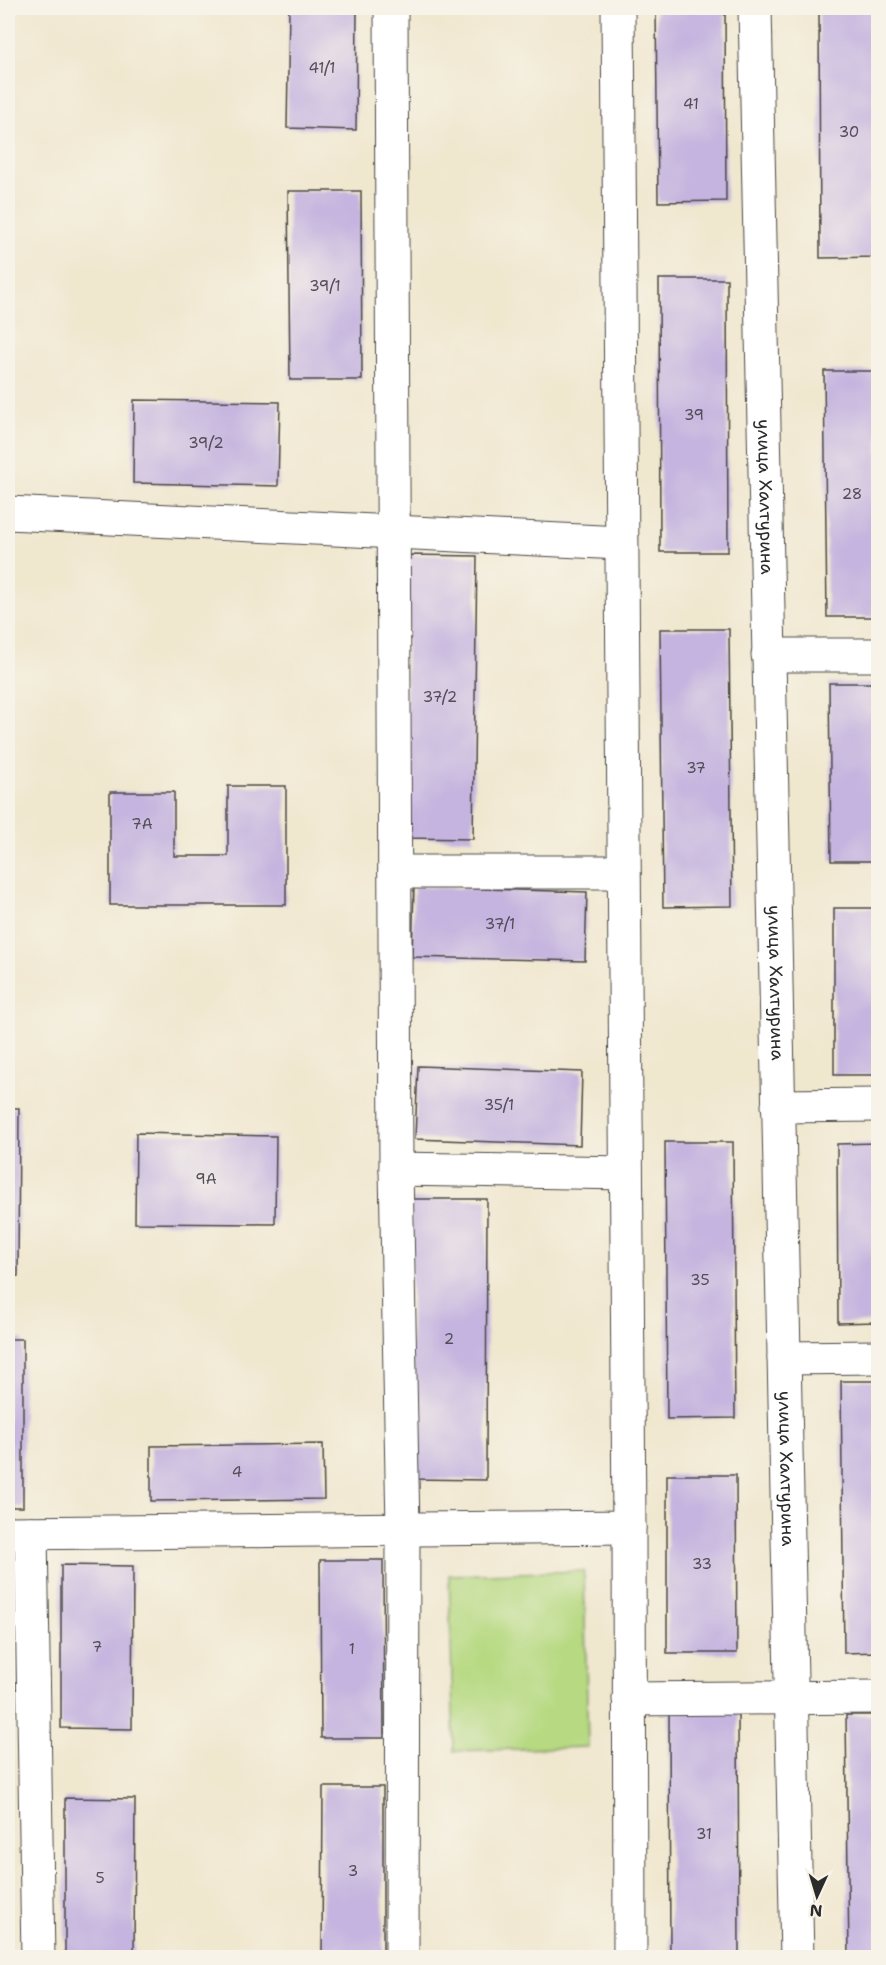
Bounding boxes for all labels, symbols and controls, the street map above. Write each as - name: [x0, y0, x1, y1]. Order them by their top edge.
- house number: 41/1: [308, 58, 336, 78]
- house number: 41: [683, 94, 699, 114]
- house number: 30: [839, 122, 859, 142]
- house number: 39/1: [309, 276, 341, 296]
- house number: 39: [684, 405, 704, 425]
- street label: улица Халтурина: [752, 419, 779, 575]
- house number: 39/2: [188, 433, 224, 453]
- house number: 28: [842, 484, 862, 504]
- house number: 37/2: [423, 687, 457, 707]
- house number: 37: [686, 758, 706, 778]
- house number: 7А: [131, 814, 153, 834]
- street label: улица Халтурина: [762, 905, 790, 1061]
- house number: 37/1: [485, 914, 515, 934]
- house number: 35/1: [484, 1095, 514, 1115]
- house number: 9А: [195, 1169, 217, 1189]
- house number: 35: [690, 1270, 710, 1290]
- house number: 2: [444, 1329, 454, 1349]
- street label: улица Халтурина: [773, 1391, 800, 1547]
- house number: 4: [232, 1462, 242, 1482]
- house number: 33: [692, 1554, 712, 1574]
- house number: 7: [92, 1637, 102, 1657]
- house number: 1: [349, 1639, 355, 1659]
- house number: 31: [696, 1824, 712, 1844]
- house number: 3: [348, 1861, 358, 1881]
- north arrow: [787, 1866, 847, 1926]
- house number: 5: [95, 1868, 105, 1888]
- text: N: [809, 1900, 823, 1921]

